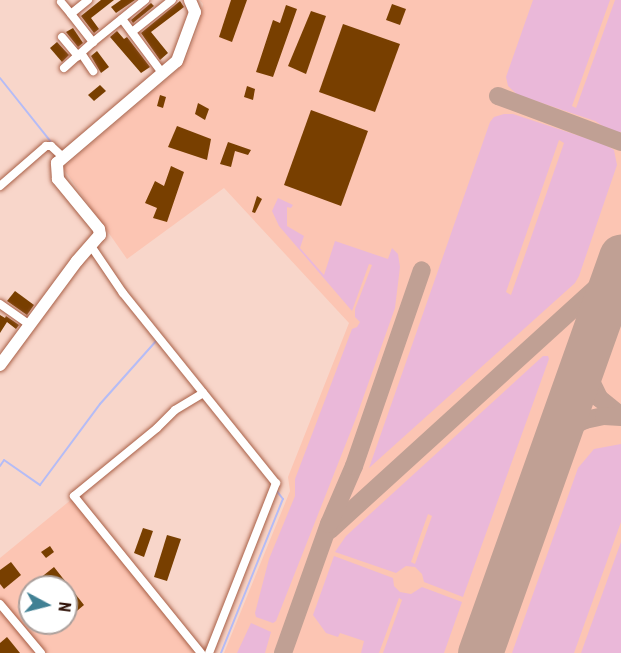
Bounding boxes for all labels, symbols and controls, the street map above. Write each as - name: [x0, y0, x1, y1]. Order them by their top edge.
- north arrow: [18, 575, 78, 635]
- text: N: [54, 601, 74, 613]

